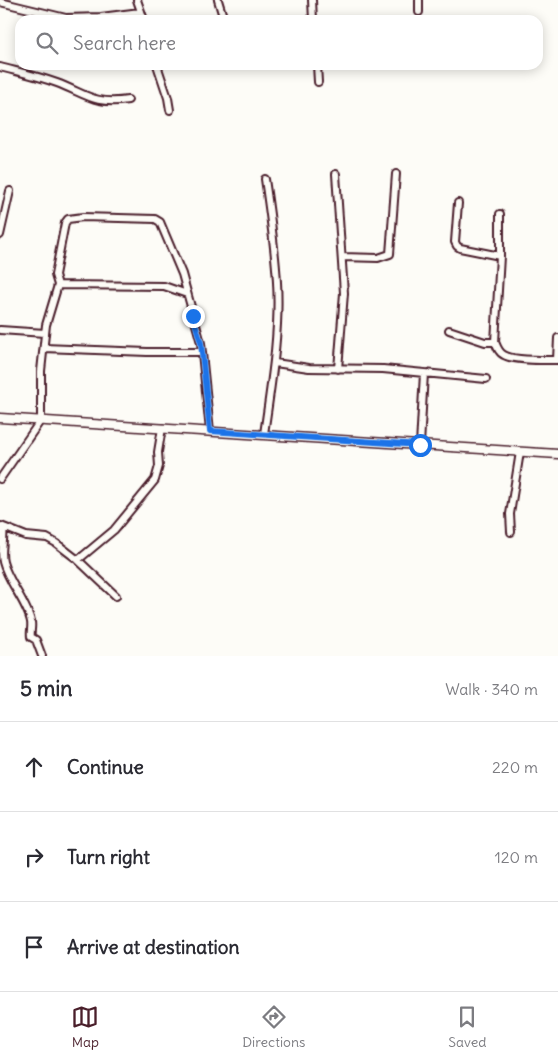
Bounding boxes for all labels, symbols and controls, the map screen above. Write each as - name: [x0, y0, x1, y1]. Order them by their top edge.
- search box: [15, 15, 543, 70]
- icon: search: [33, 29, 61, 57]
- text: Search here: [73, 31, 176, 55]
- route end: [182, 305, 205, 328]
- route start: [409, 434, 432, 457]
- text: 5 min: [20, 675, 72, 702]
- text: Walk · 340 m: [445, 679, 538, 699]
- icon: ahead: [20, 753, 48, 781]
- text: Continue: [67, 755, 144, 779]
- text: 220 m: [492, 757, 538, 777]
- icon: right: [20, 843, 48, 871]
- text: Turn right: [67, 845, 150, 869]
- text: 120 m: [495, 847, 538, 867]
- icon: arrive: [20, 933, 48, 961]
- text: Arrive at destination: [67, 935, 240, 959]
- tab: Map: [71, 1003, 99, 1051]
- tab: Directions: [242, 1003, 305, 1051]
- tab: Saved: [448, 1003, 487, 1051]

